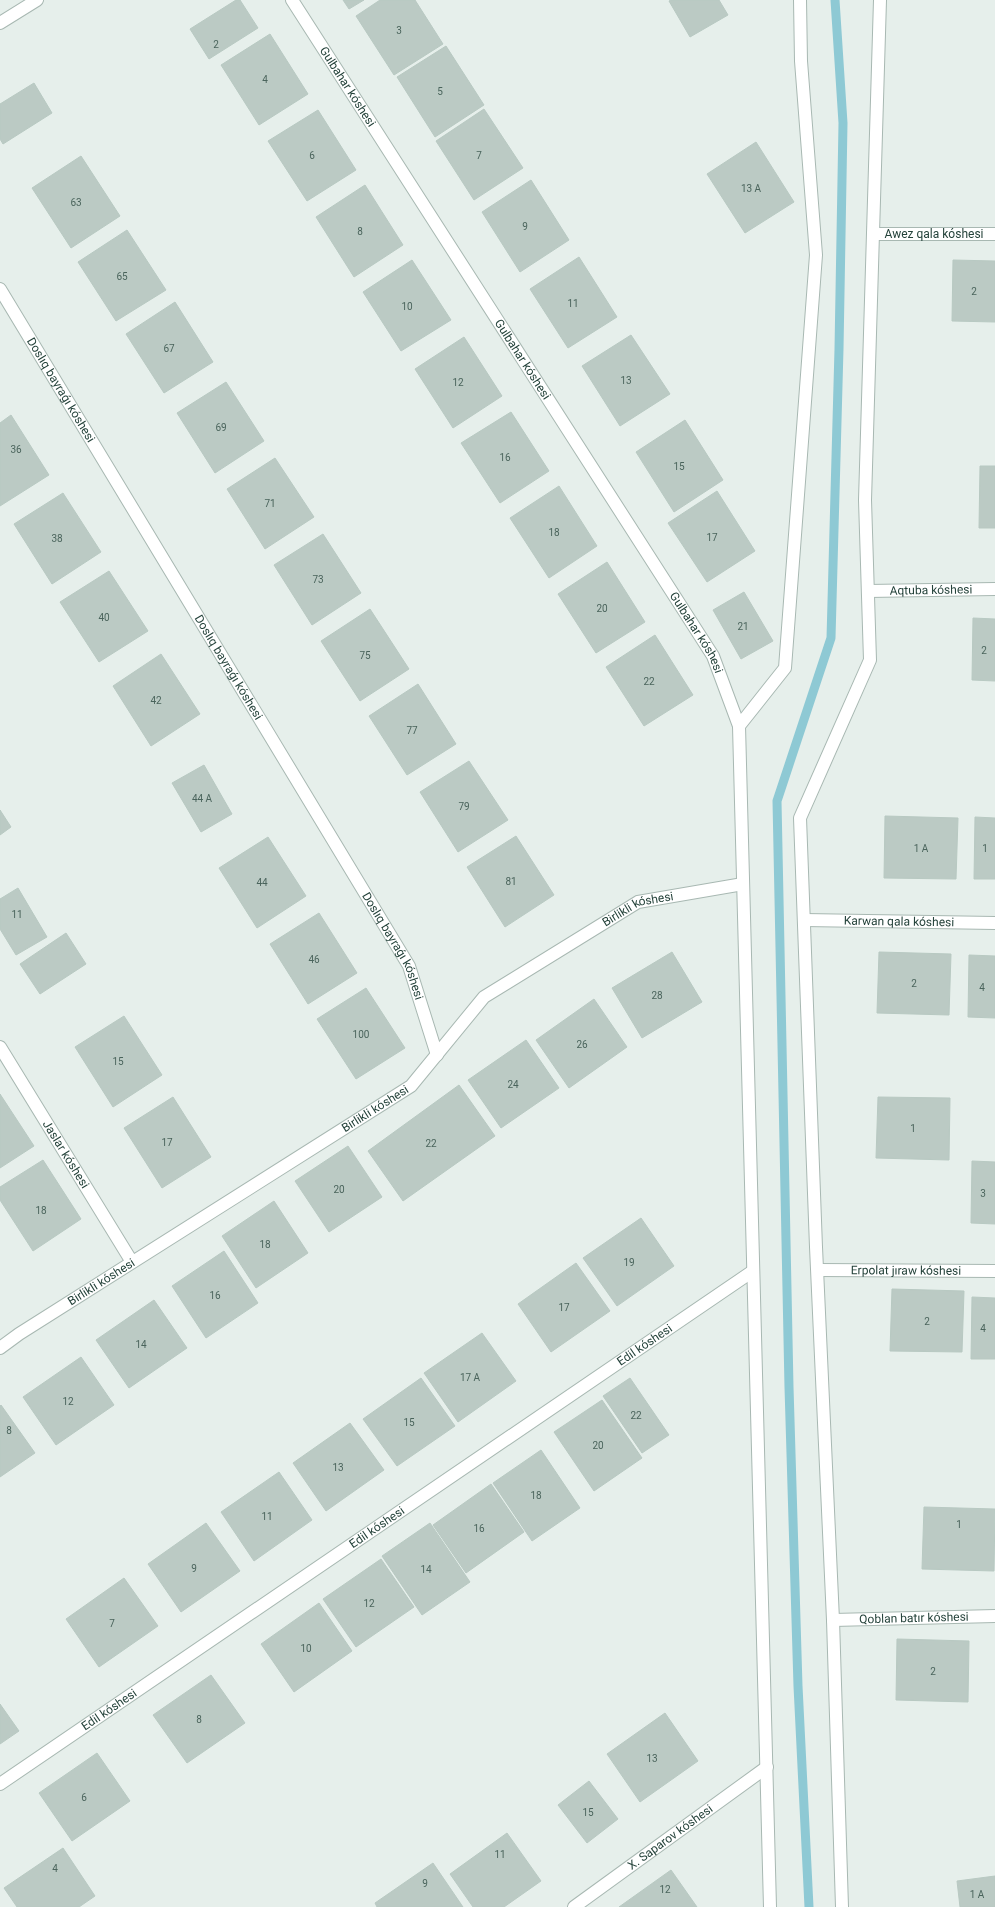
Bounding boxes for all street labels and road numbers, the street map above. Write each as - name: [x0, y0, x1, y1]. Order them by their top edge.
- street label: Gulbahar kóshesi: [317, 44, 379, 129]
- street label: Awez qala kóshesi: [884, 227, 984, 241]
- street label: Gulbahar kóshesi: [492, 317, 554, 402]
- street label: Doslıq bayraǵı kóshesi: [24, 335, 98, 445]
- street label: Aqtuba kóshesi: [890, 582, 973, 598]
- street label: Gulbahar kóshesi: [667, 589, 726, 675]
- street label: Doslıq bayraǵı kóshesi: [192, 612, 266, 722]
- street label: Birlikli kóshesi: [600, 889, 674, 929]
- street label: Doslıq bayraǵı kóshesi: [359, 890, 426, 1002]
- street label: Karwan qala kóshesi: [844, 914, 954, 929]
- street label: Birlikli kóshesi: [339, 1082, 411, 1135]
- street label: Jaslar kóshesi: [40, 1118, 92, 1191]
- street label: Birlikli kóshesi: [65, 1256, 137, 1308]
- street label: Erpolat jıraw kóshesi: [851, 1263, 961, 1278]
- street label: Edil kóshesi: [614, 1321, 675, 1369]
- street label: Edil kóshesi: [347, 1504, 407, 1551]
- street label: Qoblan batır kóshesi: [859, 1610, 969, 1626]
- street label: Edil kóshesi: [79, 1686, 139, 1733]
- street label: X. Saparov kóshesi: [625, 1802, 716, 1873]

